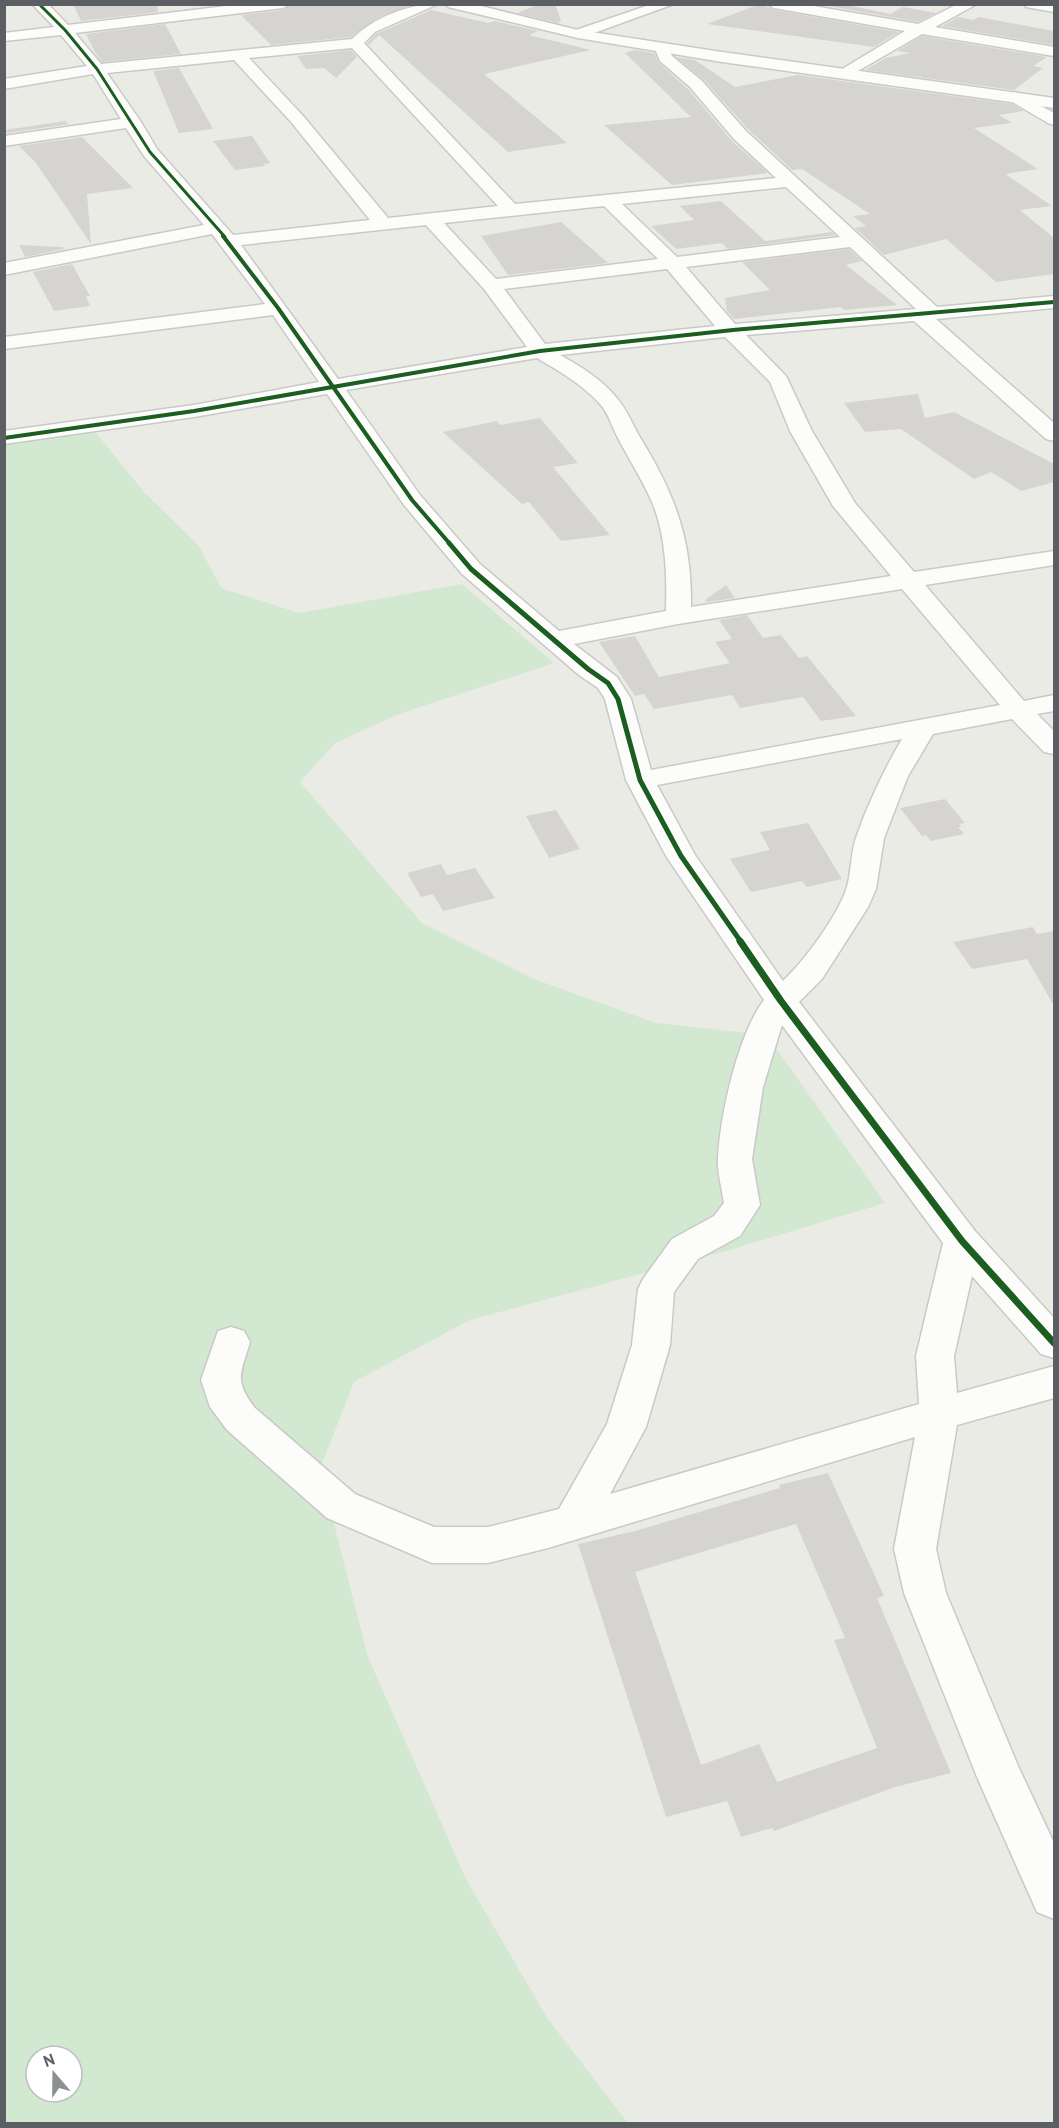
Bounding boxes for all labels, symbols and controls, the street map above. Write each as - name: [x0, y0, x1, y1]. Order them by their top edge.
- north arrow: [24, 2044, 84, 2104]
- text: N: [41, 2049, 57, 2071]

